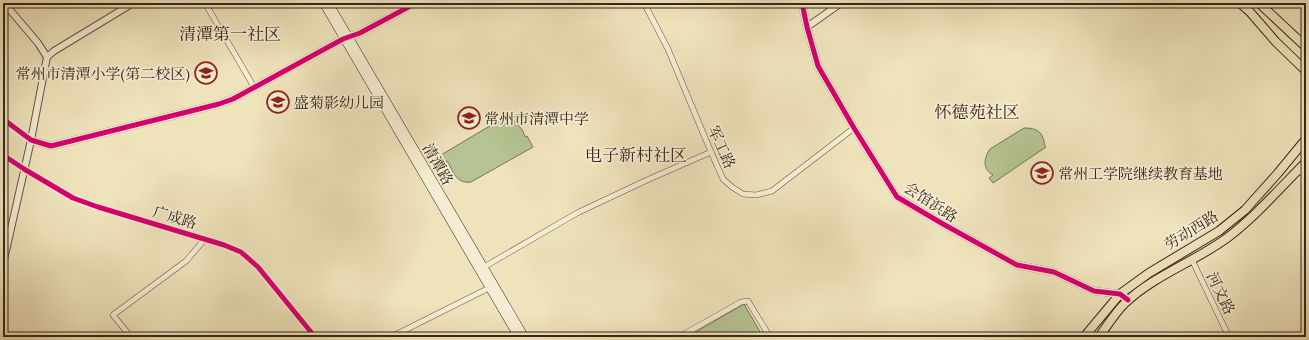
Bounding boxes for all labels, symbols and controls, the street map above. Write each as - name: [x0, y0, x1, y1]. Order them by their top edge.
- district label: 清潭第一社区: [179, 23, 281, 45]
- school or university icon: 常州市清潭小学(第二校区): [193, 60, 219, 86]
- place label: 常州市清潭小学(第二校区): [16, 64, 190, 83]
- school or university icon: 盛菊影幼儿园: [265, 89, 291, 115]
- place label: 盛菊影幼儿园: [294, 93, 384, 112]
- district label: 怀德苑社区: [935, 101, 1020, 123]
- school or university icon: 常州市清潭中学: [456, 105, 482, 131]
- place label: 常州市清潭中学: [484, 109, 589, 128]
- street label: 军工路: [704, 123, 740, 171]
- street label: 清潭路: [419, 140, 457, 188]
- district label: 电子新村社区: [585, 144, 687, 166]
- school or university icon: 常州工学院继续教育基地: [1029, 160, 1055, 186]
- place label: 常州工学院继续教育基地: [1058, 164, 1223, 183]
- street label: 会馆浜路: [901, 178, 961, 226]
- street label: 广成路: [151, 201, 199, 233]
- street label: 劳动西路: [1161, 206, 1221, 254]
- street label: 河文路: [1203, 269, 1239, 317]

